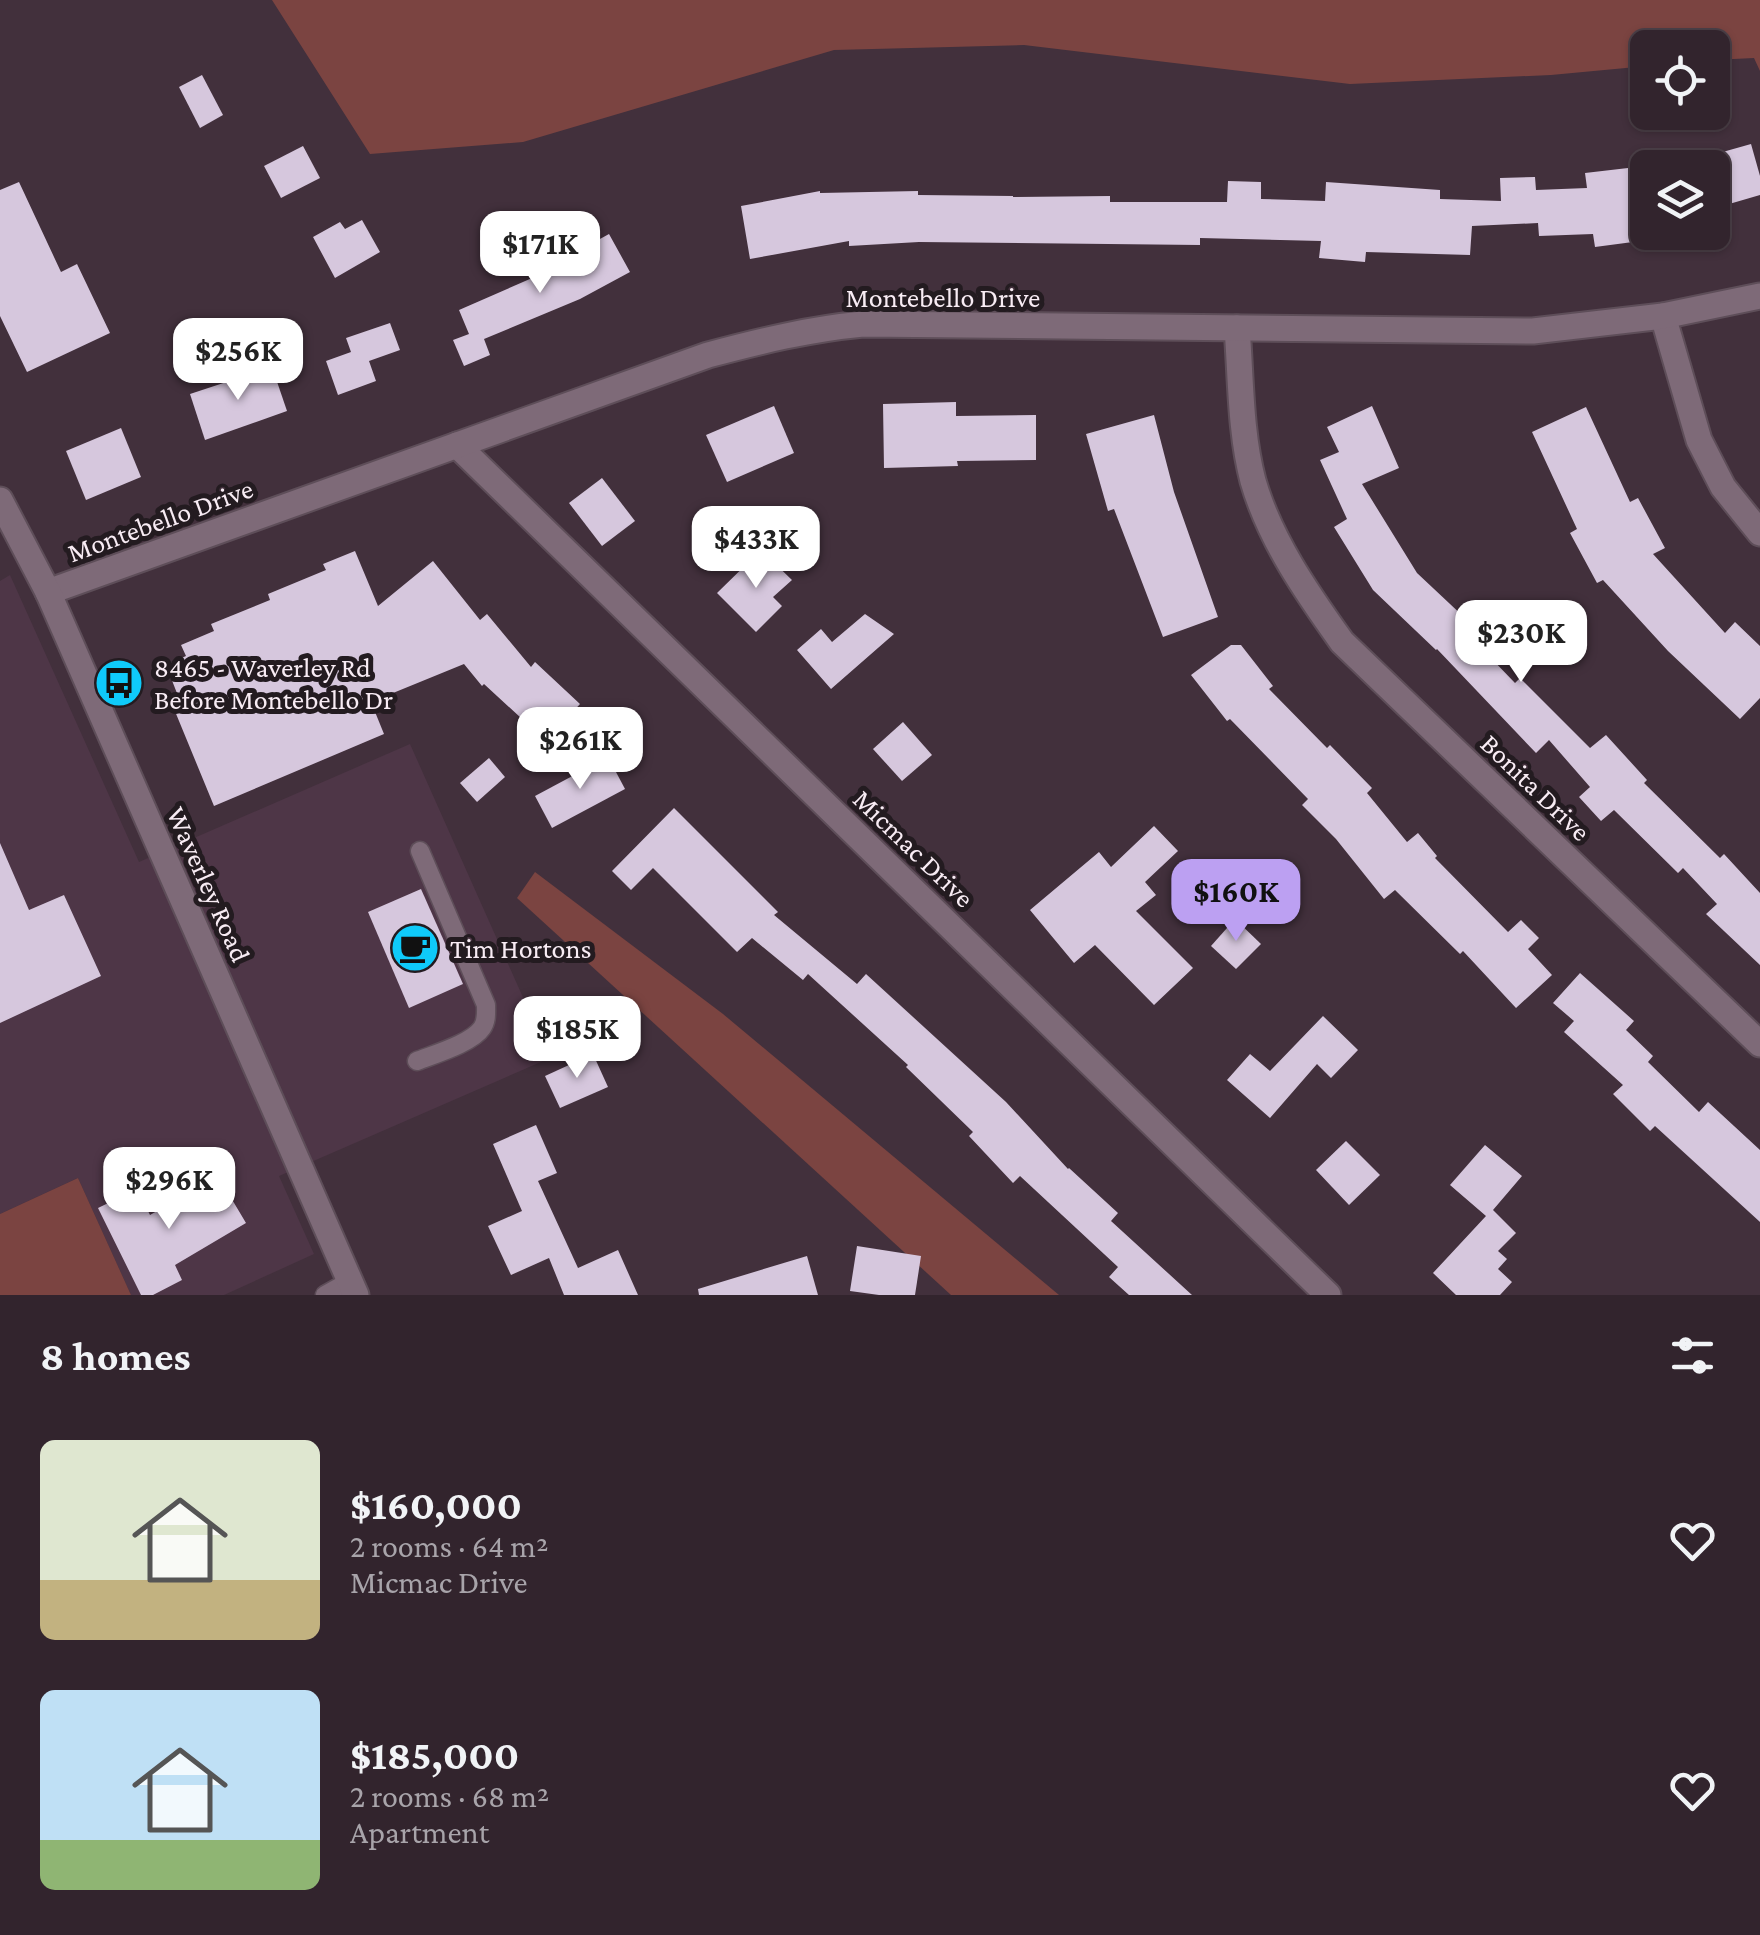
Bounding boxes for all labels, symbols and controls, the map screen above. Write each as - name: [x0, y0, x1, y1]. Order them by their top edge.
- map controls: [1630, 30, 1730, 250]
- button: locate: [1630, 30, 1730, 130]
- button: layers: [1630, 150, 1730, 250]
- pin: $171K: [470, 211, 610, 296]
- text: $171K: [502, 225, 578, 261]
- street label: Montebello Drive: [846, 282, 1040, 313]
- pin: $256K: [168, 318, 308, 403]
- text: $256K: [195, 332, 281, 368]
- street label: Montebello Drive: [63, 473, 257, 568]
- pin: $433K: [686, 506, 826, 591]
- text: $433K: [714, 520, 798, 556]
- pin: $230K: [1451, 600, 1591, 685]
- text: $230K: [1477, 614, 1565, 650]
- place label: 8465 - Waverley Rd Before Montebello Dr: [154, 652, 393, 715]
- bus stop icon: 8465 - Waverley Rd Before Montebello Dr: [93, 657, 145, 709]
- pin: $261K: [510, 707, 650, 792]
- text: $261K: [539, 721, 621, 757]
- street label: Bonita Drive: [1475, 728, 1597, 847]
- street label: Micmac Drive: [847, 783, 980, 913]
- street label: Waverley Road: [161, 802, 257, 967]
- pin: $160K: [1166, 859, 1306, 944]
- text: $160K: [1193, 873, 1279, 909]
- cafe icon: Tim Hortons: [389, 922, 441, 974]
- place label: Tim Hortons: [450, 933, 592, 964]
- pin: $185K: [507, 996, 647, 1081]
- text: $185K: [536, 1010, 618, 1046]
- pin: $296K: [99, 1147, 239, 1232]
- text: $296K: [125, 1161, 213, 1197]
- icon: filters: [1665, 1328, 1720, 1383]
- text: 8 homes: [40, 1332, 191, 1379]
- icon: home: [120, 1480, 240, 1600]
- text: $160,000: [350, 1481, 522, 1528]
- icon: heart: [1665, 1513, 1720, 1568]
- text: 2 rooms · 64 m²: [350, 1528, 548, 1564]
- text: Micmac Drive: [350, 1564, 528, 1600]
- icon: home: [120, 1730, 240, 1850]
- text: $185,000: [350, 1731, 519, 1778]
- icon: heart: [1665, 1763, 1720, 1818]
- text: 2 rooms · 68 m²: [350, 1778, 549, 1814]
- text: Apartment: [350, 1814, 489, 1850]

